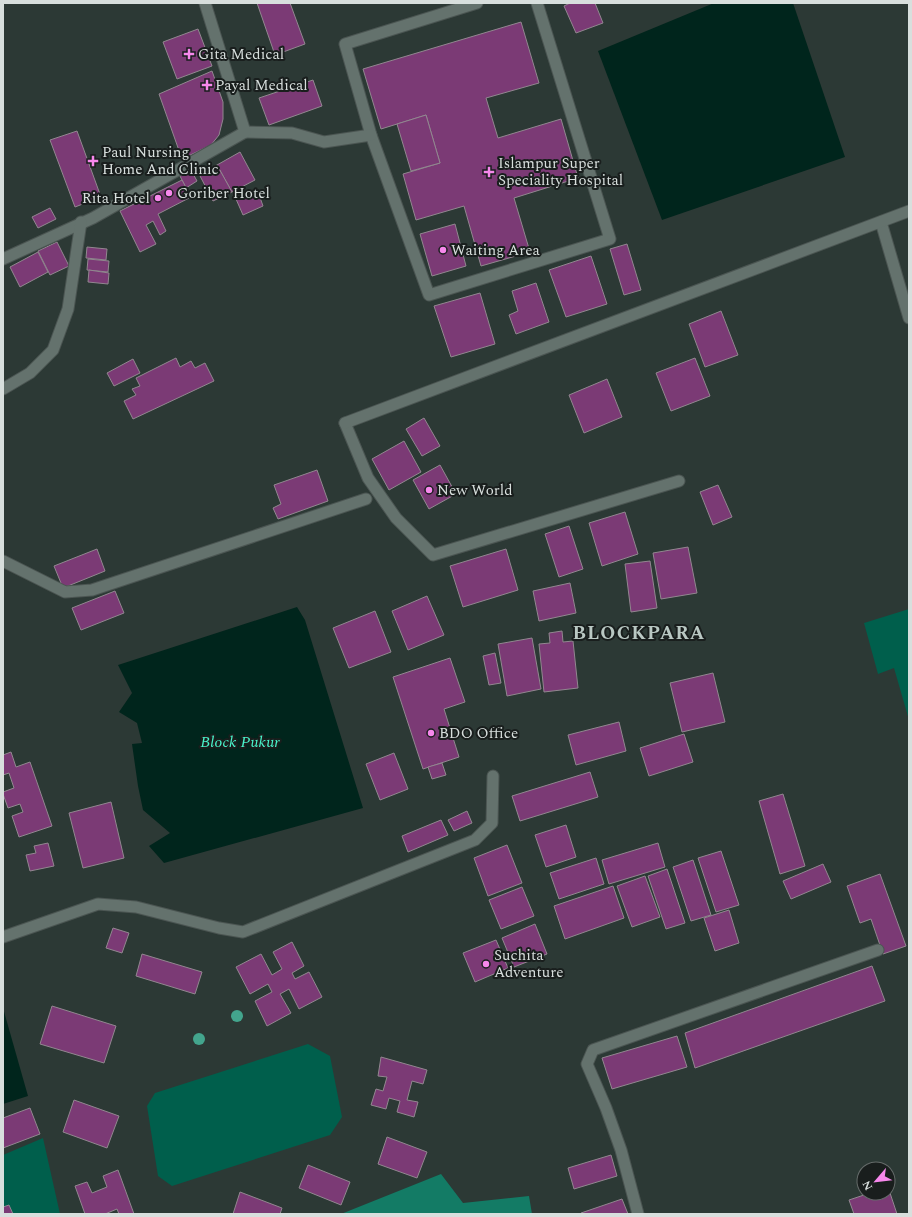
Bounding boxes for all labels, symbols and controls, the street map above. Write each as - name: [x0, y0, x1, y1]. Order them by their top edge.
- place label: Gita Medical: [198, 43, 284, 66]
- marker: Gita Medical: [183, 48, 195, 60]
- place label: Payal Medical: [215, 74, 308, 97]
- marker: Payal Medical: [202, 80, 212, 90]
- place label: Paul Nursing Home And Clinic: [102, 141, 219, 181]
- place label: Islampur Super Speciality Hospital: [498, 152, 623, 192]
- marker: Paul Nursing Home And Clinic: [87, 155, 99, 167]
- marker: Islampur Super Speciality Hospital: [483, 166, 495, 178]
- place label: Goriber Hotel: [177, 182, 270, 205]
- place label: Rita Hotel: [82, 187, 150, 210]
- marker: Goriber Hotel: [164, 188, 174, 198]
- marker: Rita Hotel: [153, 193, 163, 203]
- place label: Waiting Area: [451, 239, 541, 262]
- marker: Waiting Area: [438, 245, 448, 255]
- place label: New World: [437, 479, 513, 502]
- marker: New World: [424, 485, 434, 495]
- district label: BLOCKPARA: [573, 619, 705, 648]
- place label: BDO Office: [439, 722, 518, 745]
- marker: BDO Office: [426, 728, 436, 738]
- water label: Block Pukur: [200, 730, 280, 754]
- place label: Suchita Adventure: [494, 944, 563, 984]
- marker: Suchita Adventure: [481, 959, 491, 969]
- north arrow: [856, 1161, 896, 1201]
- text: N: [858, 1177, 877, 1193]

